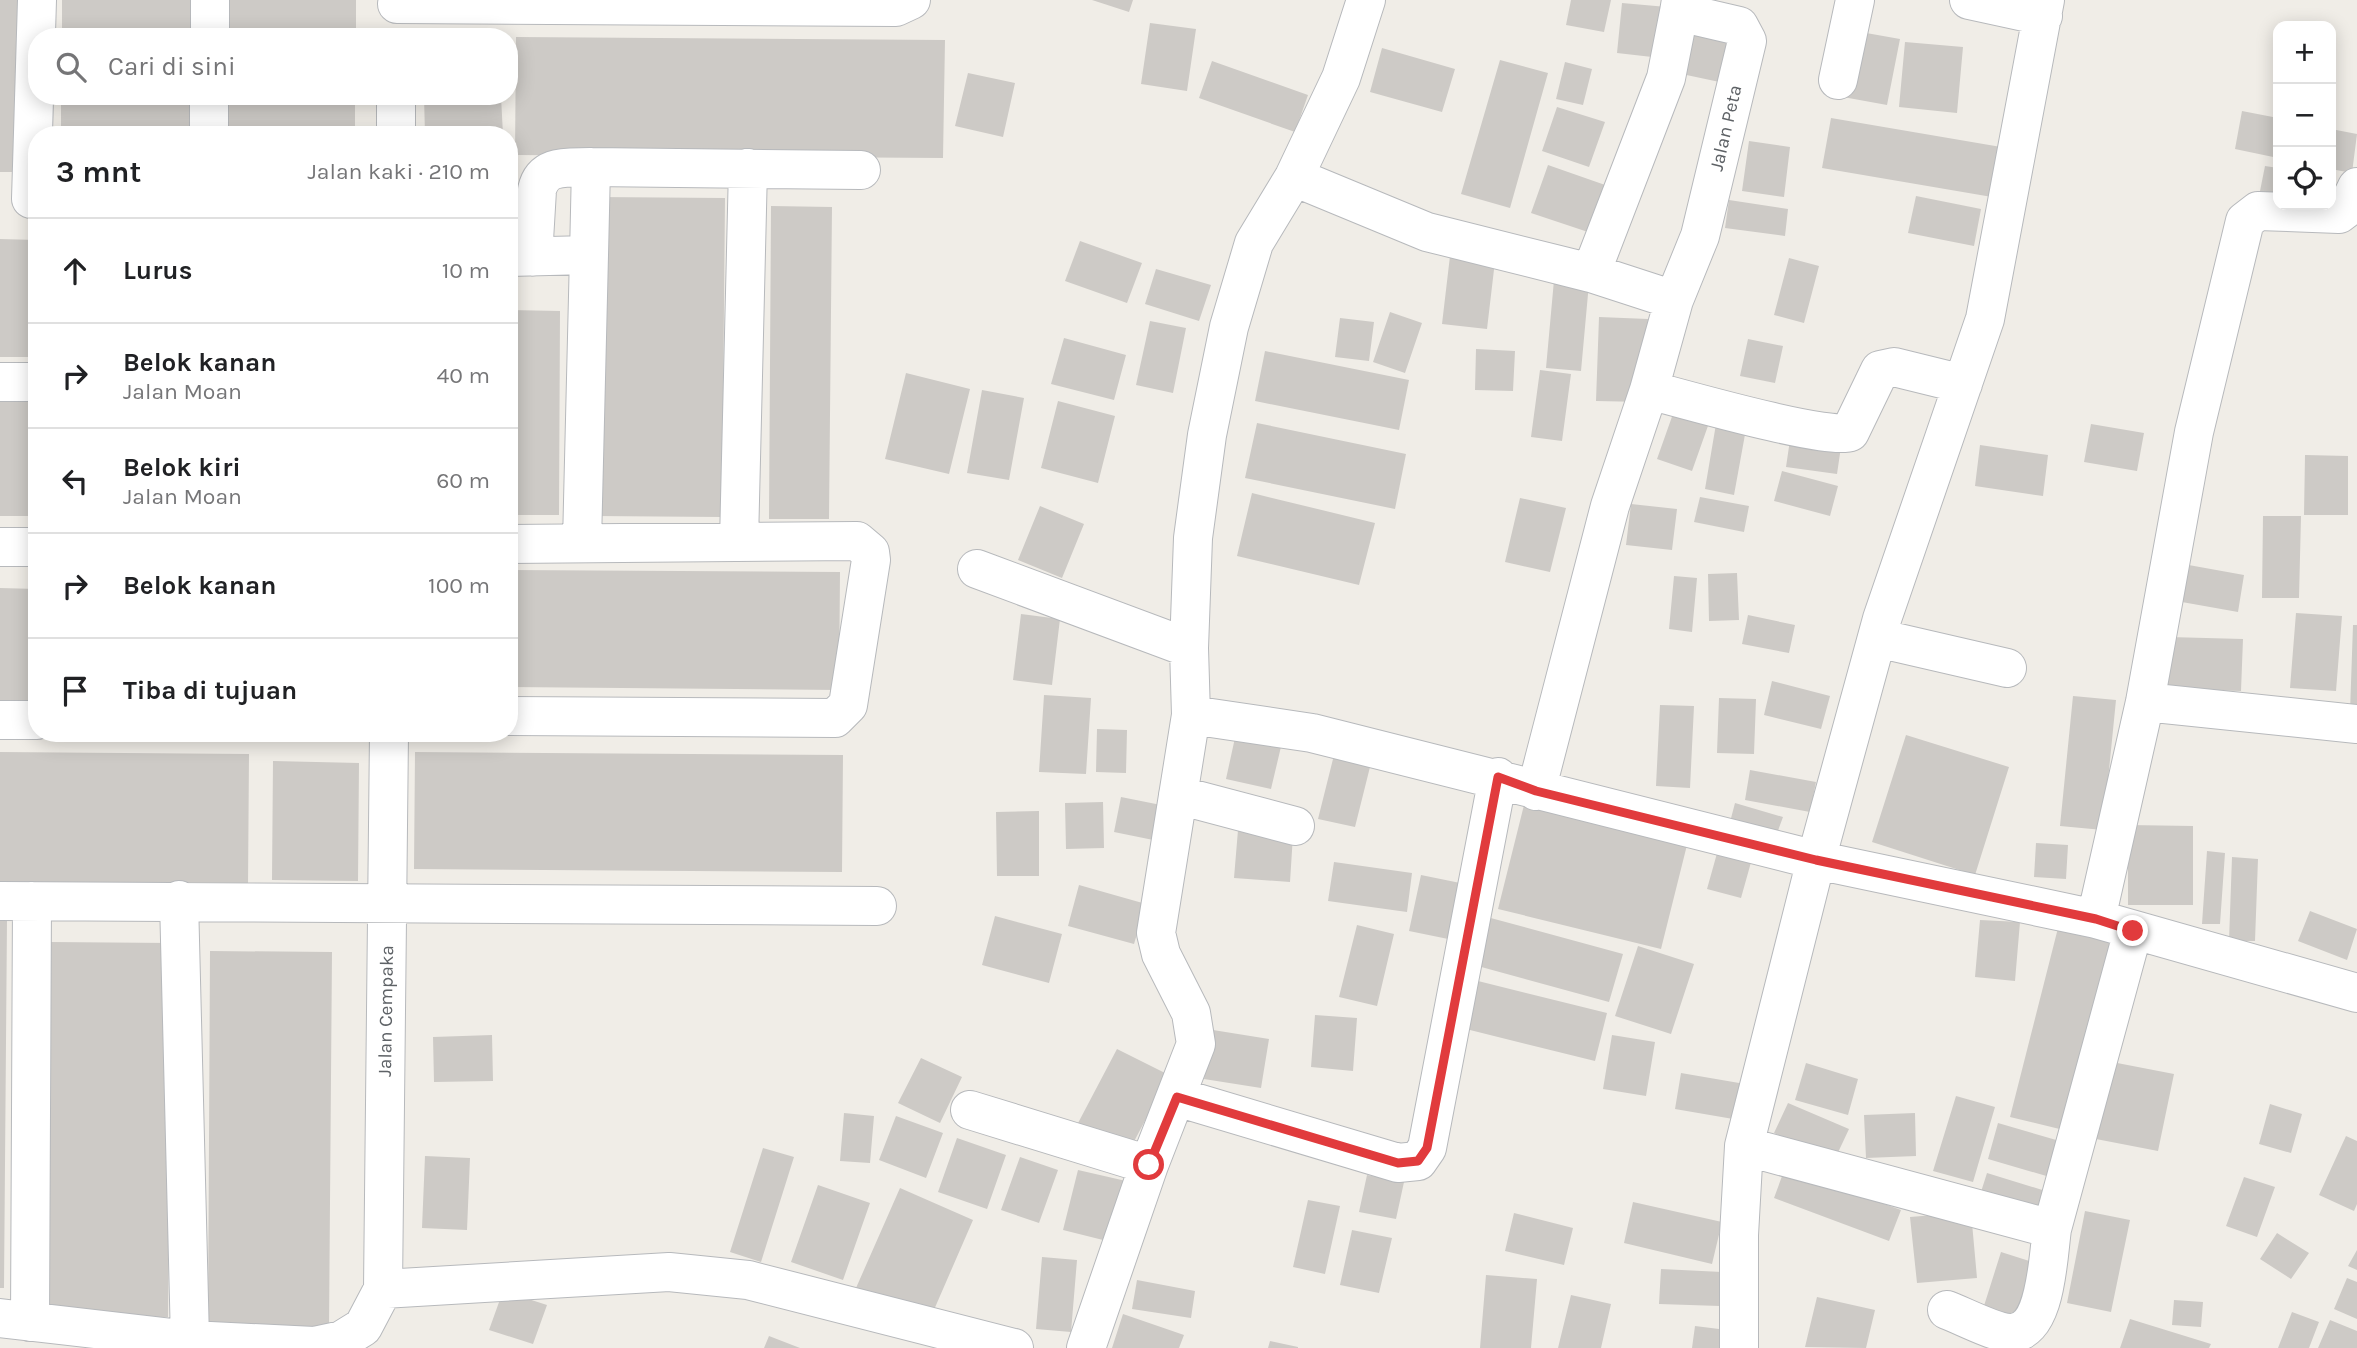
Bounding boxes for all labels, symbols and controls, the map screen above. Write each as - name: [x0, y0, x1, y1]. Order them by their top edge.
- map controls: [2273, 21, 2336, 210]
- button: +: [2273, 21, 2336, 84]
- search box: [28, 28, 518, 105]
- icon: search: [52, 48, 90, 86]
- text: Cari di sini: [108, 51, 236, 82]
- street label: Jalan Peta: [1705, 83, 1747, 173]
- button: −: [2273, 84, 2336, 147]
- button: locate: [2273, 147, 2336, 210]
- text: 3 mnt: [56, 154, 141, 190]
- text: Jalan kaki · 210 m: [308, 158, 490, 185]
- icon: ahead: [56, 252, 94, 290]
- text: Lurus: [123, 255, 192, 286]
- text: 10 m: [442, 257, 490, 284]
- text: Belok kanan: [123, 347, 276, 378]
- icon: right: [56, 357, 94, 395]
- text: 40 m: [437, 362, 490, 389]
- text: Jalan Moan: [123, 378, 242, 405]
- text: Belok kiri: [123, 452, 241, 483]
- icon: left: [56, 462, 94, 500]
- text: 60 m: [436, 467, 490, 494]
- text: Jalan Moan: [123, 483, 242, 510]
- icon: right: [56, 567, 94, 605]
- text: Belok kanan: [123, 570, 276, 601]
- text: 100 m: [428, 572, 490, 599]
- icon: arrive: [56, 672, 94, 710]
- text: Tiba di tujuan: [123, 675, 297, 706]
- route end: [2117, 915, 2148, 946]
- street label: Jalan Cempaka: [374, 945, 398, 1077]
- route start: [1133, 1149, 1164, 1180]

